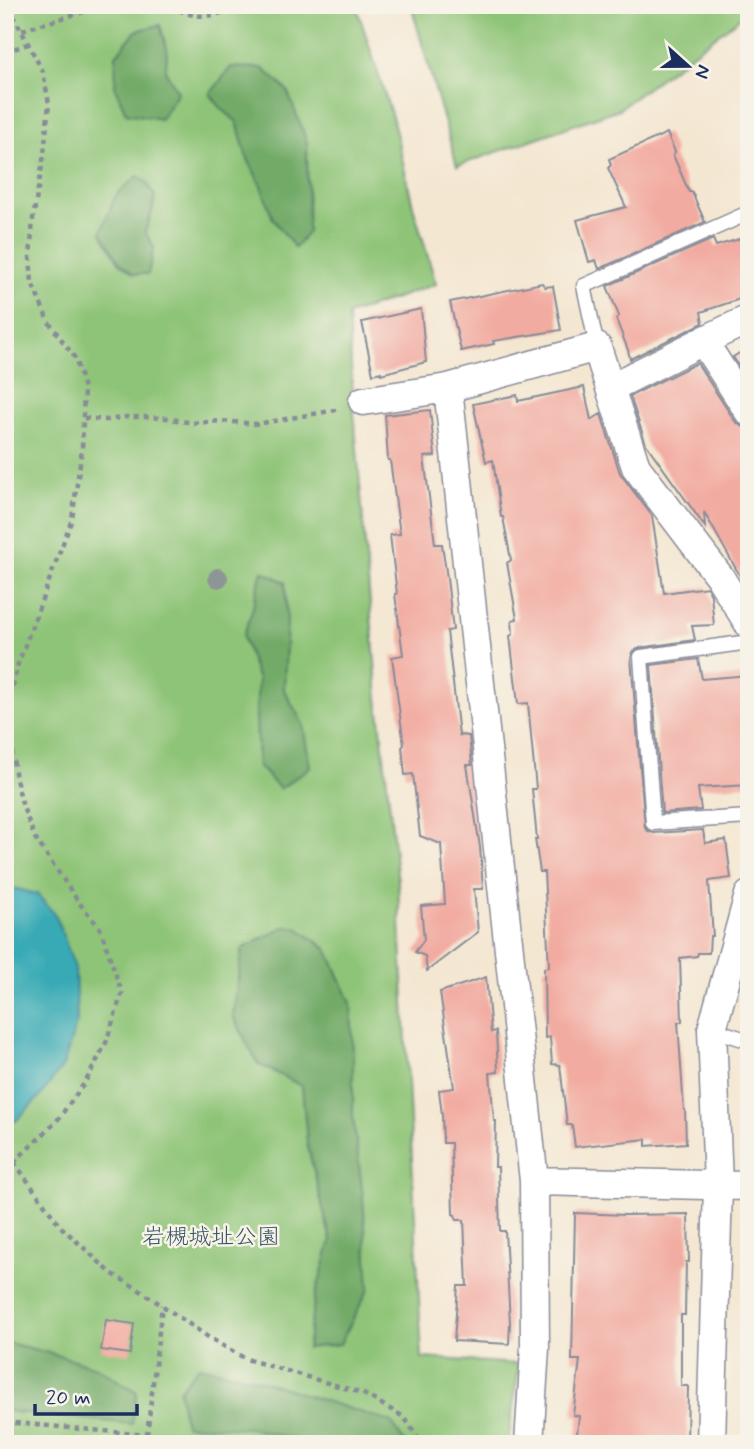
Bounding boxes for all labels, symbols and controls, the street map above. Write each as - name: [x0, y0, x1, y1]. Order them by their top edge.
- north arrow: [652, 32, 722, 102]
- text: N: [689, 61, 716, 82]
- park label: 岩槻城址公園: [142, 1223, 280, 1253]
- scale bar: [35, 1372, 136, 1416]
- text: 20 m: [46, 1384, 91, 1412]

